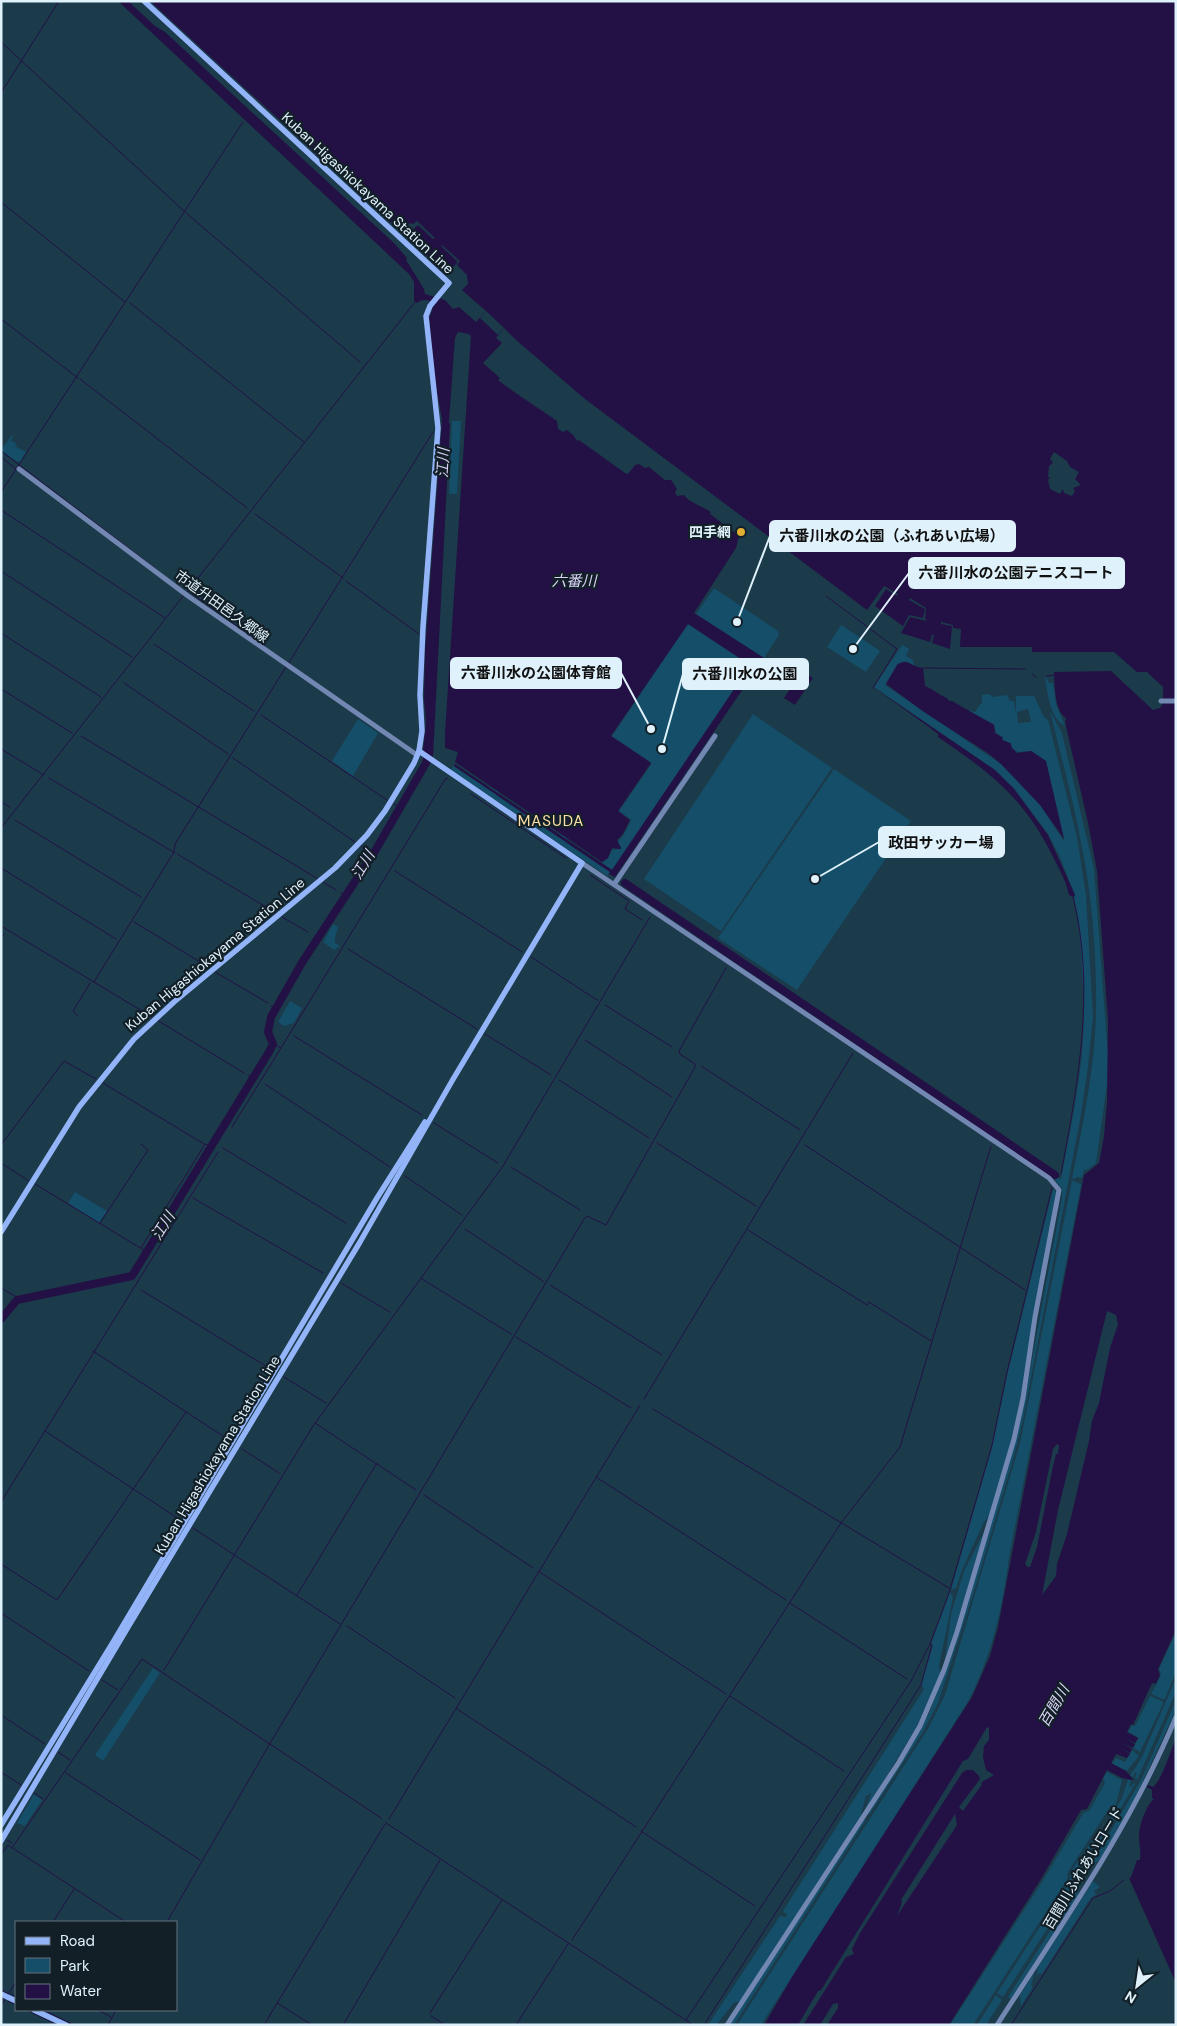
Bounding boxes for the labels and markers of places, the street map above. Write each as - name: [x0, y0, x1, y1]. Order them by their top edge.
- callout: 六番川水の公園（ふれあい広場）: [770, 521, 1015, 551]
- place label: 四手網: [689, 523, 731, 541]
- marker: 四手網: [735, 526, 747, 538]
- callout: 六番川水の公園テニスコート: [909, 558, 1124, 588]
- callout: 六番川水の公園体育館: [451, 658, 621, 688]
- callout: 六番川水の公園: [683, 659, 808, 689]
- callout: 政田サッカー場: [879, 827, 1004, 857]

